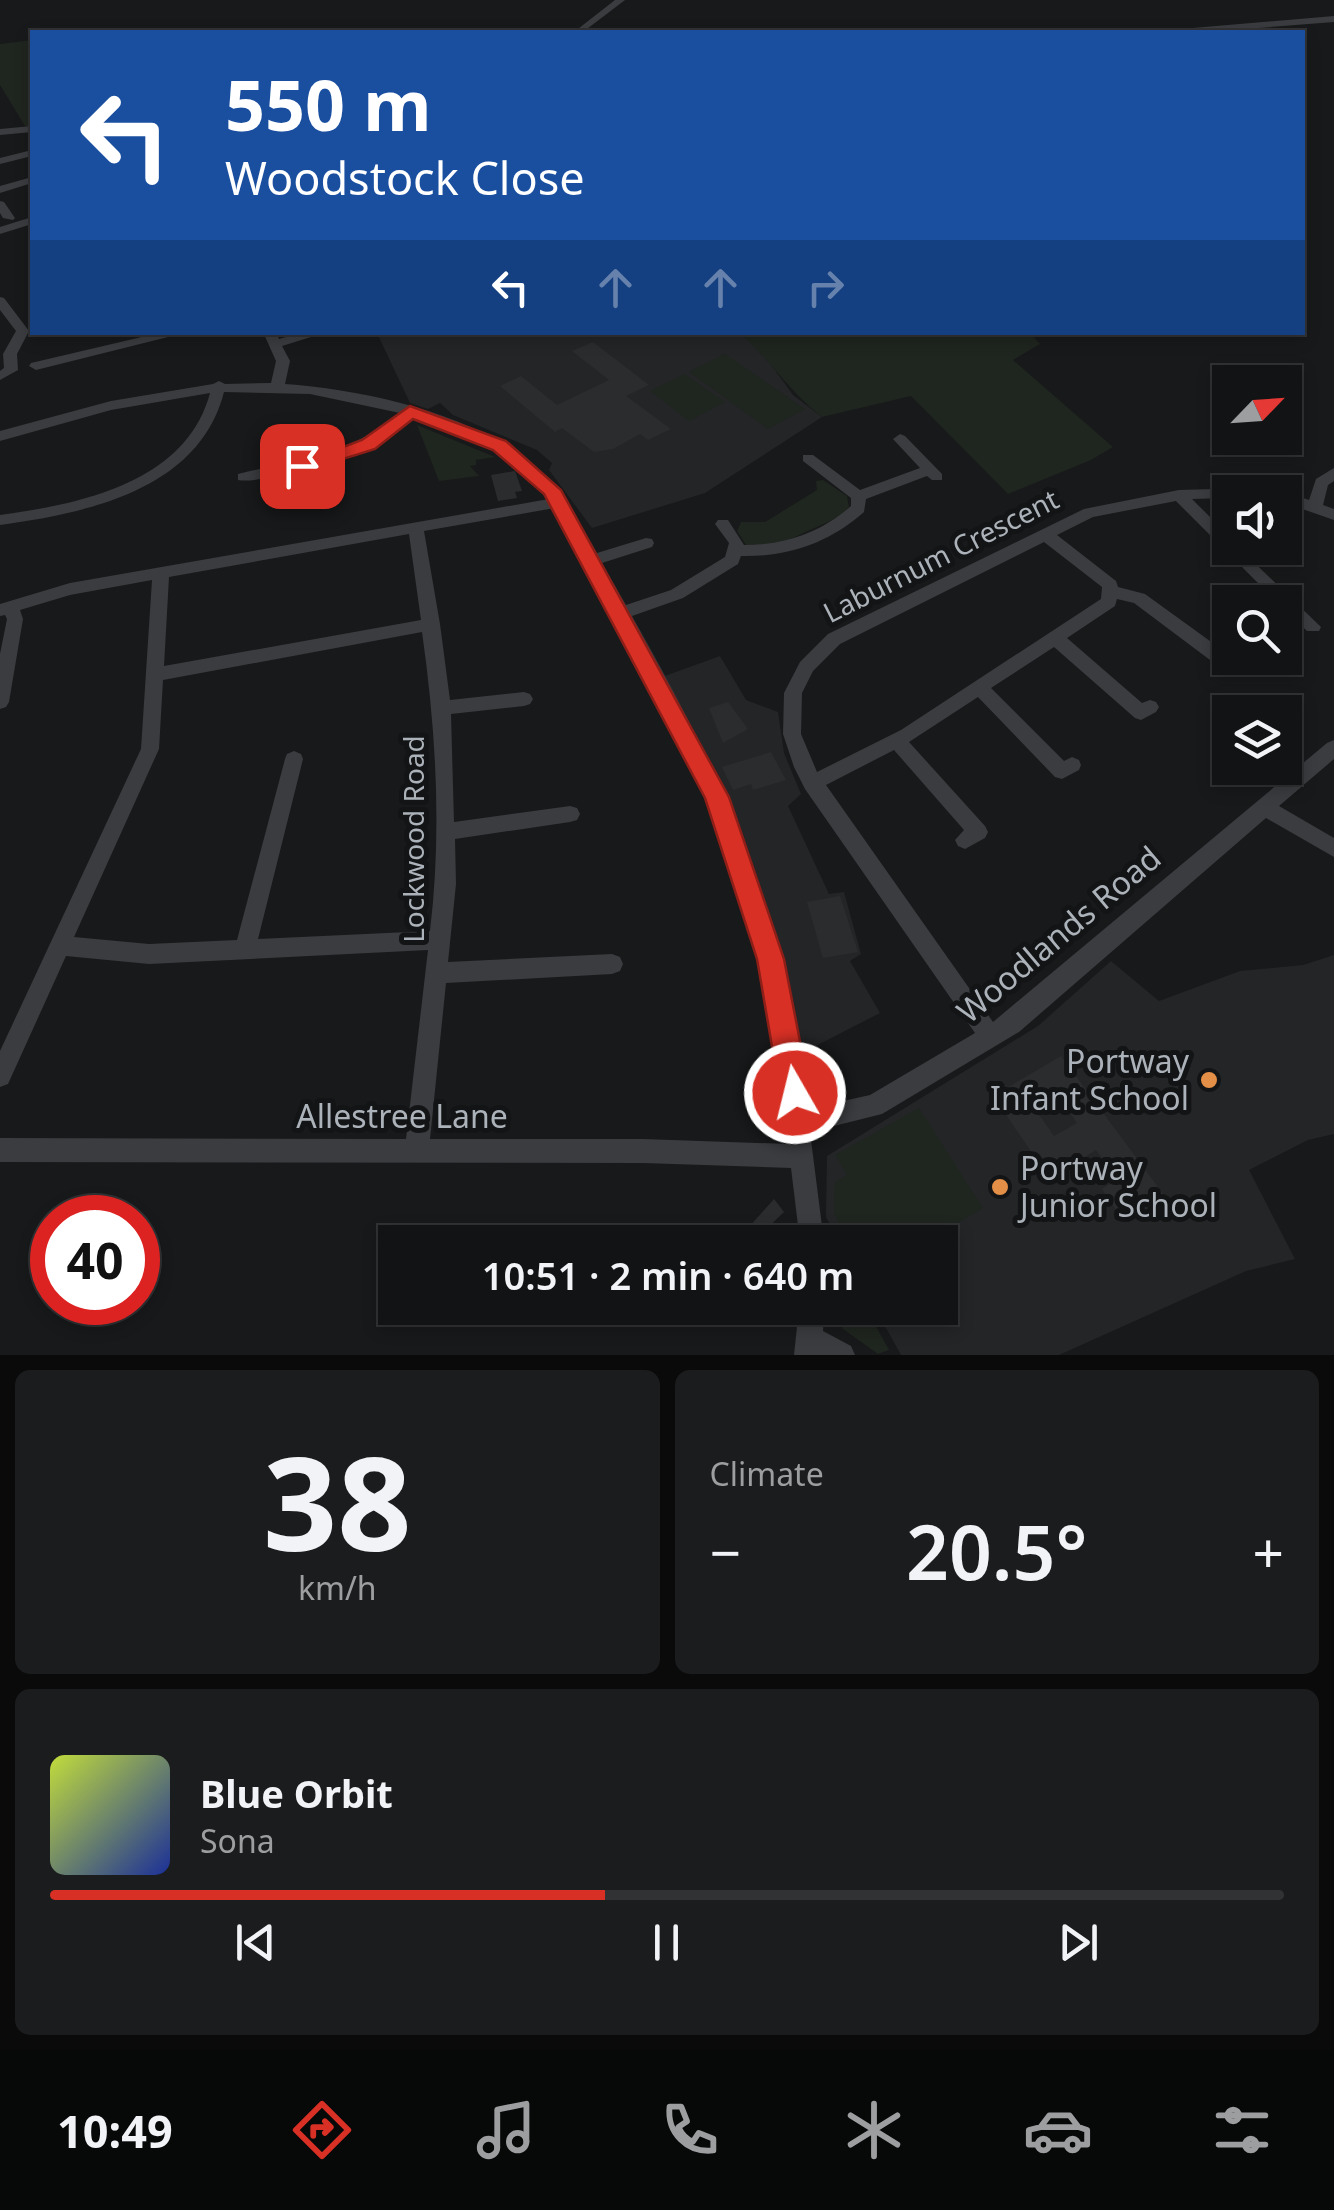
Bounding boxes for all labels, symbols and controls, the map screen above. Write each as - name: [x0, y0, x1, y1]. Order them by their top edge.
- text: 550 m: [225, 56, 432, 152]
- icon: left: [60, 70, 190, 200]
- text: Woodstock Close: [225, 147, 585, 208]
- icon: left: [483, 260, 538, 315]
- icon: ahead: [588, 260, 643, 315]
- icon: ahead: [693, 260, 748, 315]
- icon: right: [798, 260, 853, 315]
- north arrow: [1212, 365, 1302, 455]
- map controls: [1212, 365, 1302, 785]
- pin: [260, 424, 345, 509]
- icon: arrive: [275, 439, 330, 494]
- button: sound: [1212, 475, 1302, 565]
- street label: Laburnum Crescent: [816, 479, 1065, 631]
- button: search: [1212, 585, 1302, 675]
- button: layers: [1212, 695, 1302, 785]
- street label: Lockwood Road: [394, 735, 432, 943]
- street label: Woodlands Road: [947, 836, 1169, 1032]
- place label: Portway Infant School: [990, 1039, 1190, 1119]
- position arrow: [743, 1041, 847, 1145]
- marker: Portway Infant School: [1198, 1069, 1220, 1091]
- street label: Allestree Lane: [296, 1094, 508, 1137]
- place label: Portway Junior School: [1017, 1146, 1217, 1226]
- marker: Portway Junior School: [989, 1176, 1011, 1198]
- speed limit sign: 40: [30, 1195, 160, 1325]
- text: 10:51 · 2 min · 640 m: [482, 1249, 854, 1301]
- text: 38: [263, 1412, 412, 1589]
- text: Climate: [710, 1452, 824, 1495]
- text: 20.5°: [906, 1500, 1087, 1602]
- text: −: [710, 1514, 741, 1589]
- text: +: [1253, 1514, 1284, 1589]
- text: km/h: [298, 1566, 377, 1609]
- text: Blue Orbit: [200, 1767, 393, 1819]
- text: Sona: [200, 1819, 275, 1862]
- icon: previous: [228, 1915, 283, 1970]
- icon: pause: [639, 1915, 694, 1970]
- icon: next: [1051, 1915, 1106, 1970]
- icon: directions: [287, 2095, 357, 2165]
- icon: music: [471, 2095, 541, 2165]
- icon: phone: [655, 2095, 725, 2165]
- icon: climate: [839, 2095, 909, 2165]
- icon: car: [1023, 2095, 1093, 2165]
- icon: filters: [1207, 2095, 1277, 2165]
- text: 10:49: [57, 2100, 173, 2161]

